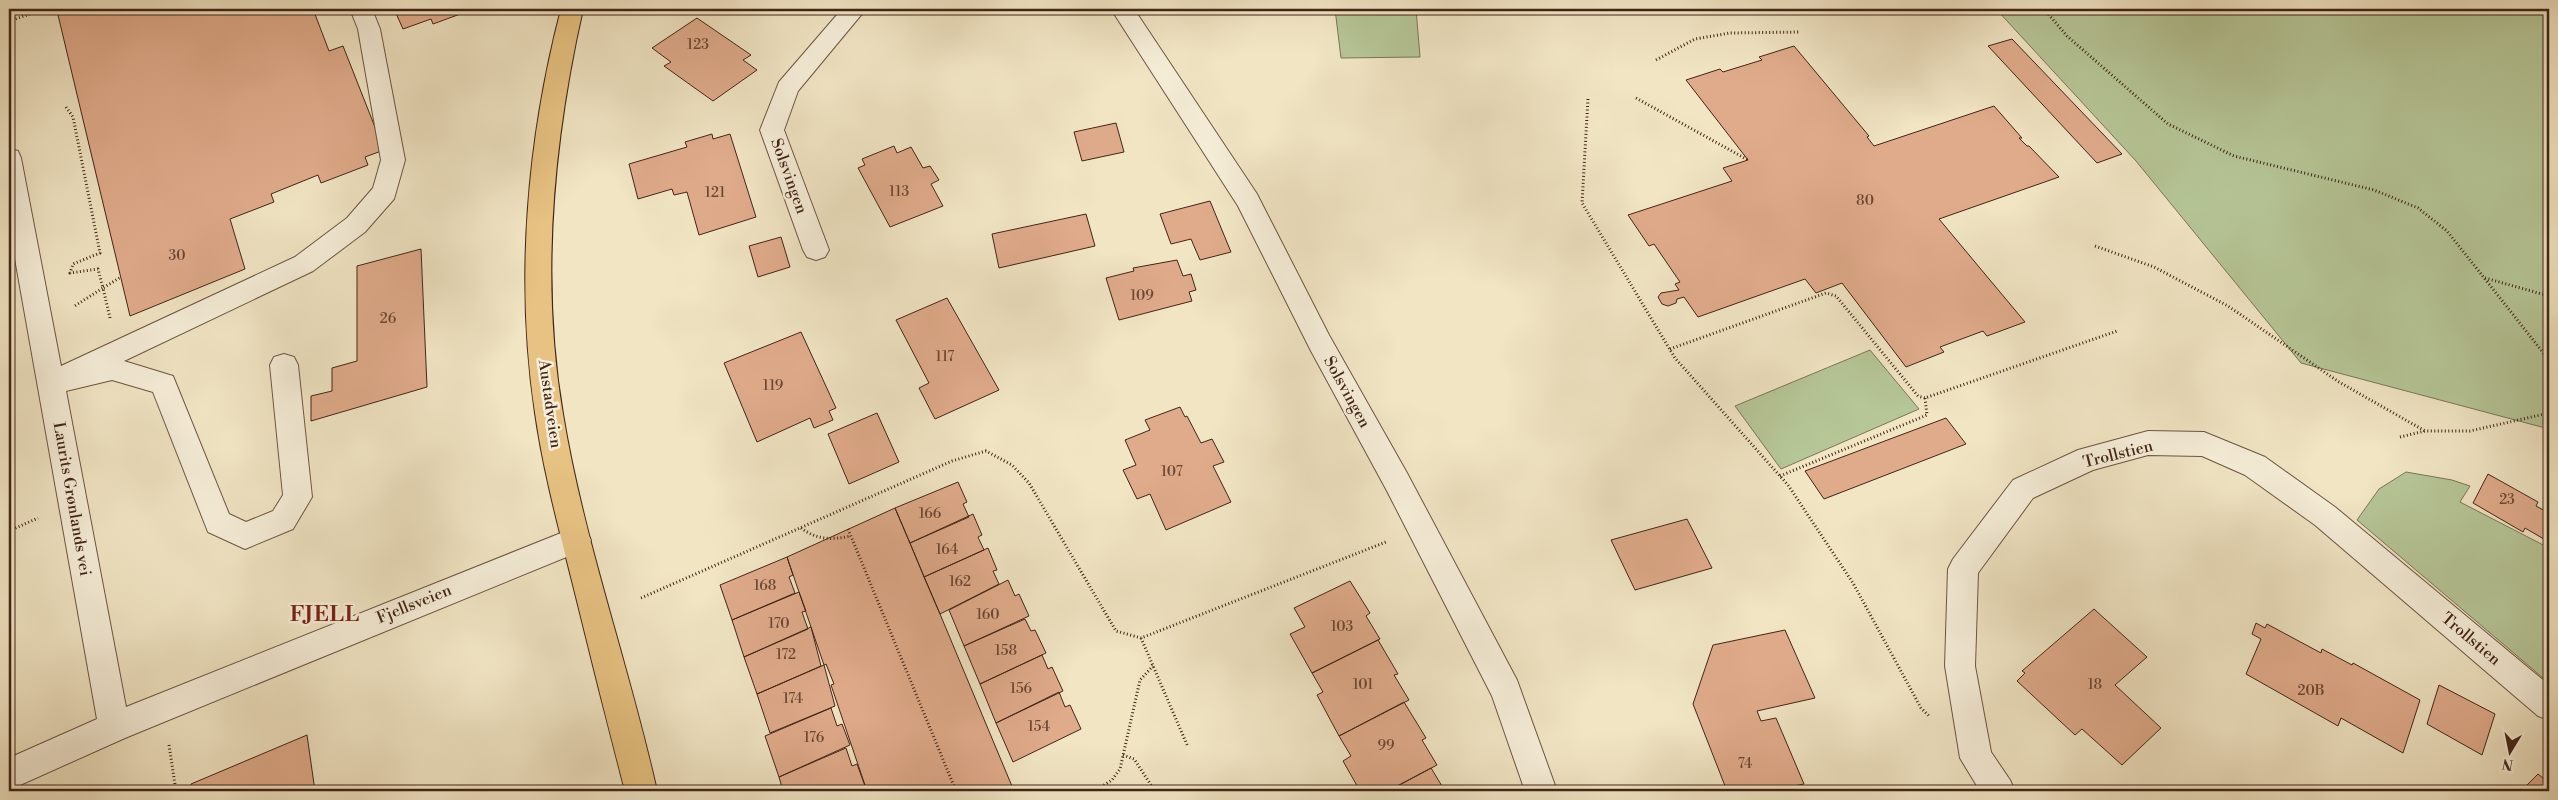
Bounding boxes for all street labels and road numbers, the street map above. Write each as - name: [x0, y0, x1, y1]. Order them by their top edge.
- street label: Solsvingen: [766, 136, 812, 217]
- street label: Solsvingen: [1319, 353, 1375, 432]
- street label: Austadveien: [534, 358, 566, 450]
- street label: Laurits Grønlands vei: [49, 420, 95, 578]
- street label: Trollstien: [2081, 436, 2156, 472]
- street label: Fjellsveien: [374, 580, 455, 628]
- street label: Trollstien: [2437, 608, 2505, 670]

